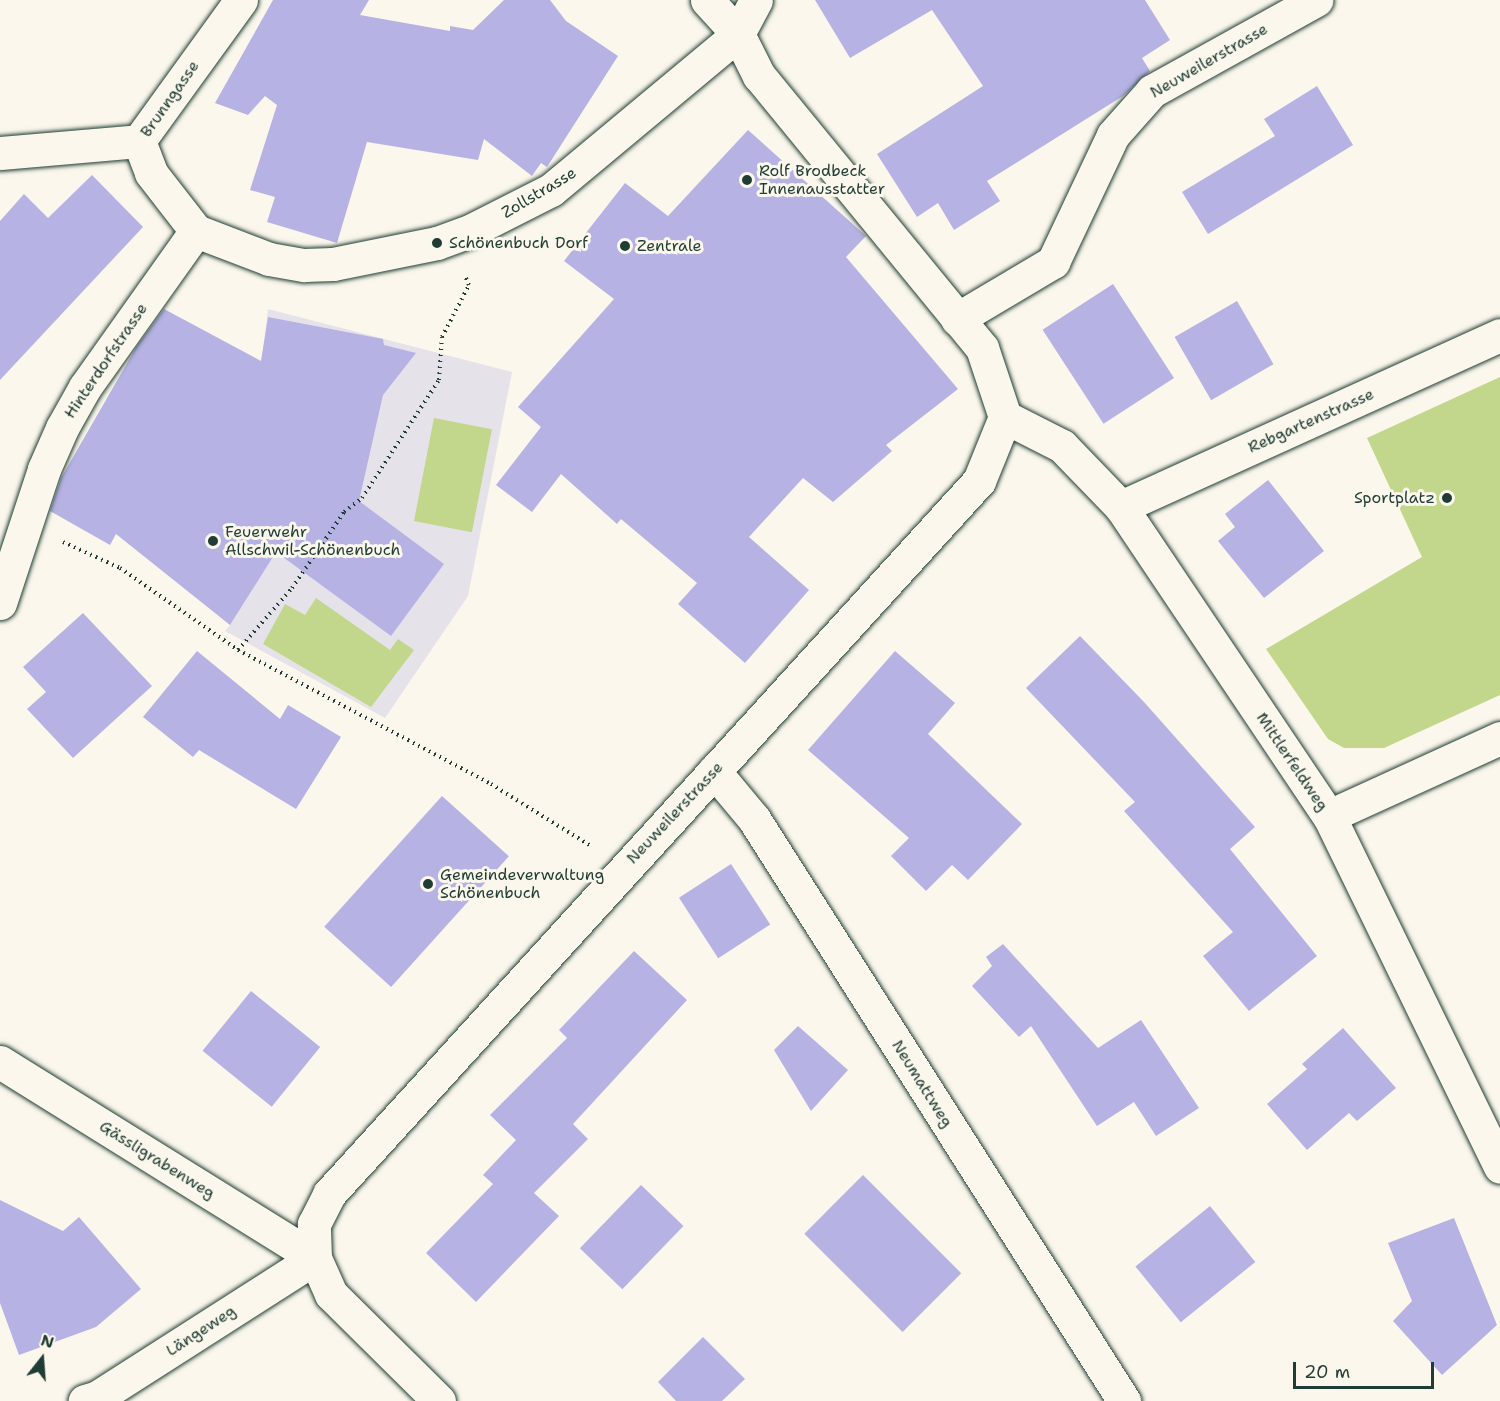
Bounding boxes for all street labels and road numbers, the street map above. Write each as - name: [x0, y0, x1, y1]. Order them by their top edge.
- street label: Neuweilerstrasse: [1147, 20, 1271, 102]
- street label: Brunngasse: [137, 57, 203, 141]
- street label: Zollstrasse: [498, 163, 580, 223]
- street label: Hinterdorfstrasse: [60, 300, 152, 422]
- street label: Rebgartenstrasse: [1245, 385, 1377, 457]
- street label: Mittlerfeldweg: [1252, 709, 1332, 815]
- street label: Neuweilerstrasse: [623, 758, 727, 868]
- street label: Neumattweg: [887, 1037, 957, 1131]
- street label: Gässligrabenweg: [96, 1117, 218, 1203]
- street label: Längeweg: [163, 1301, 239, 1361]

